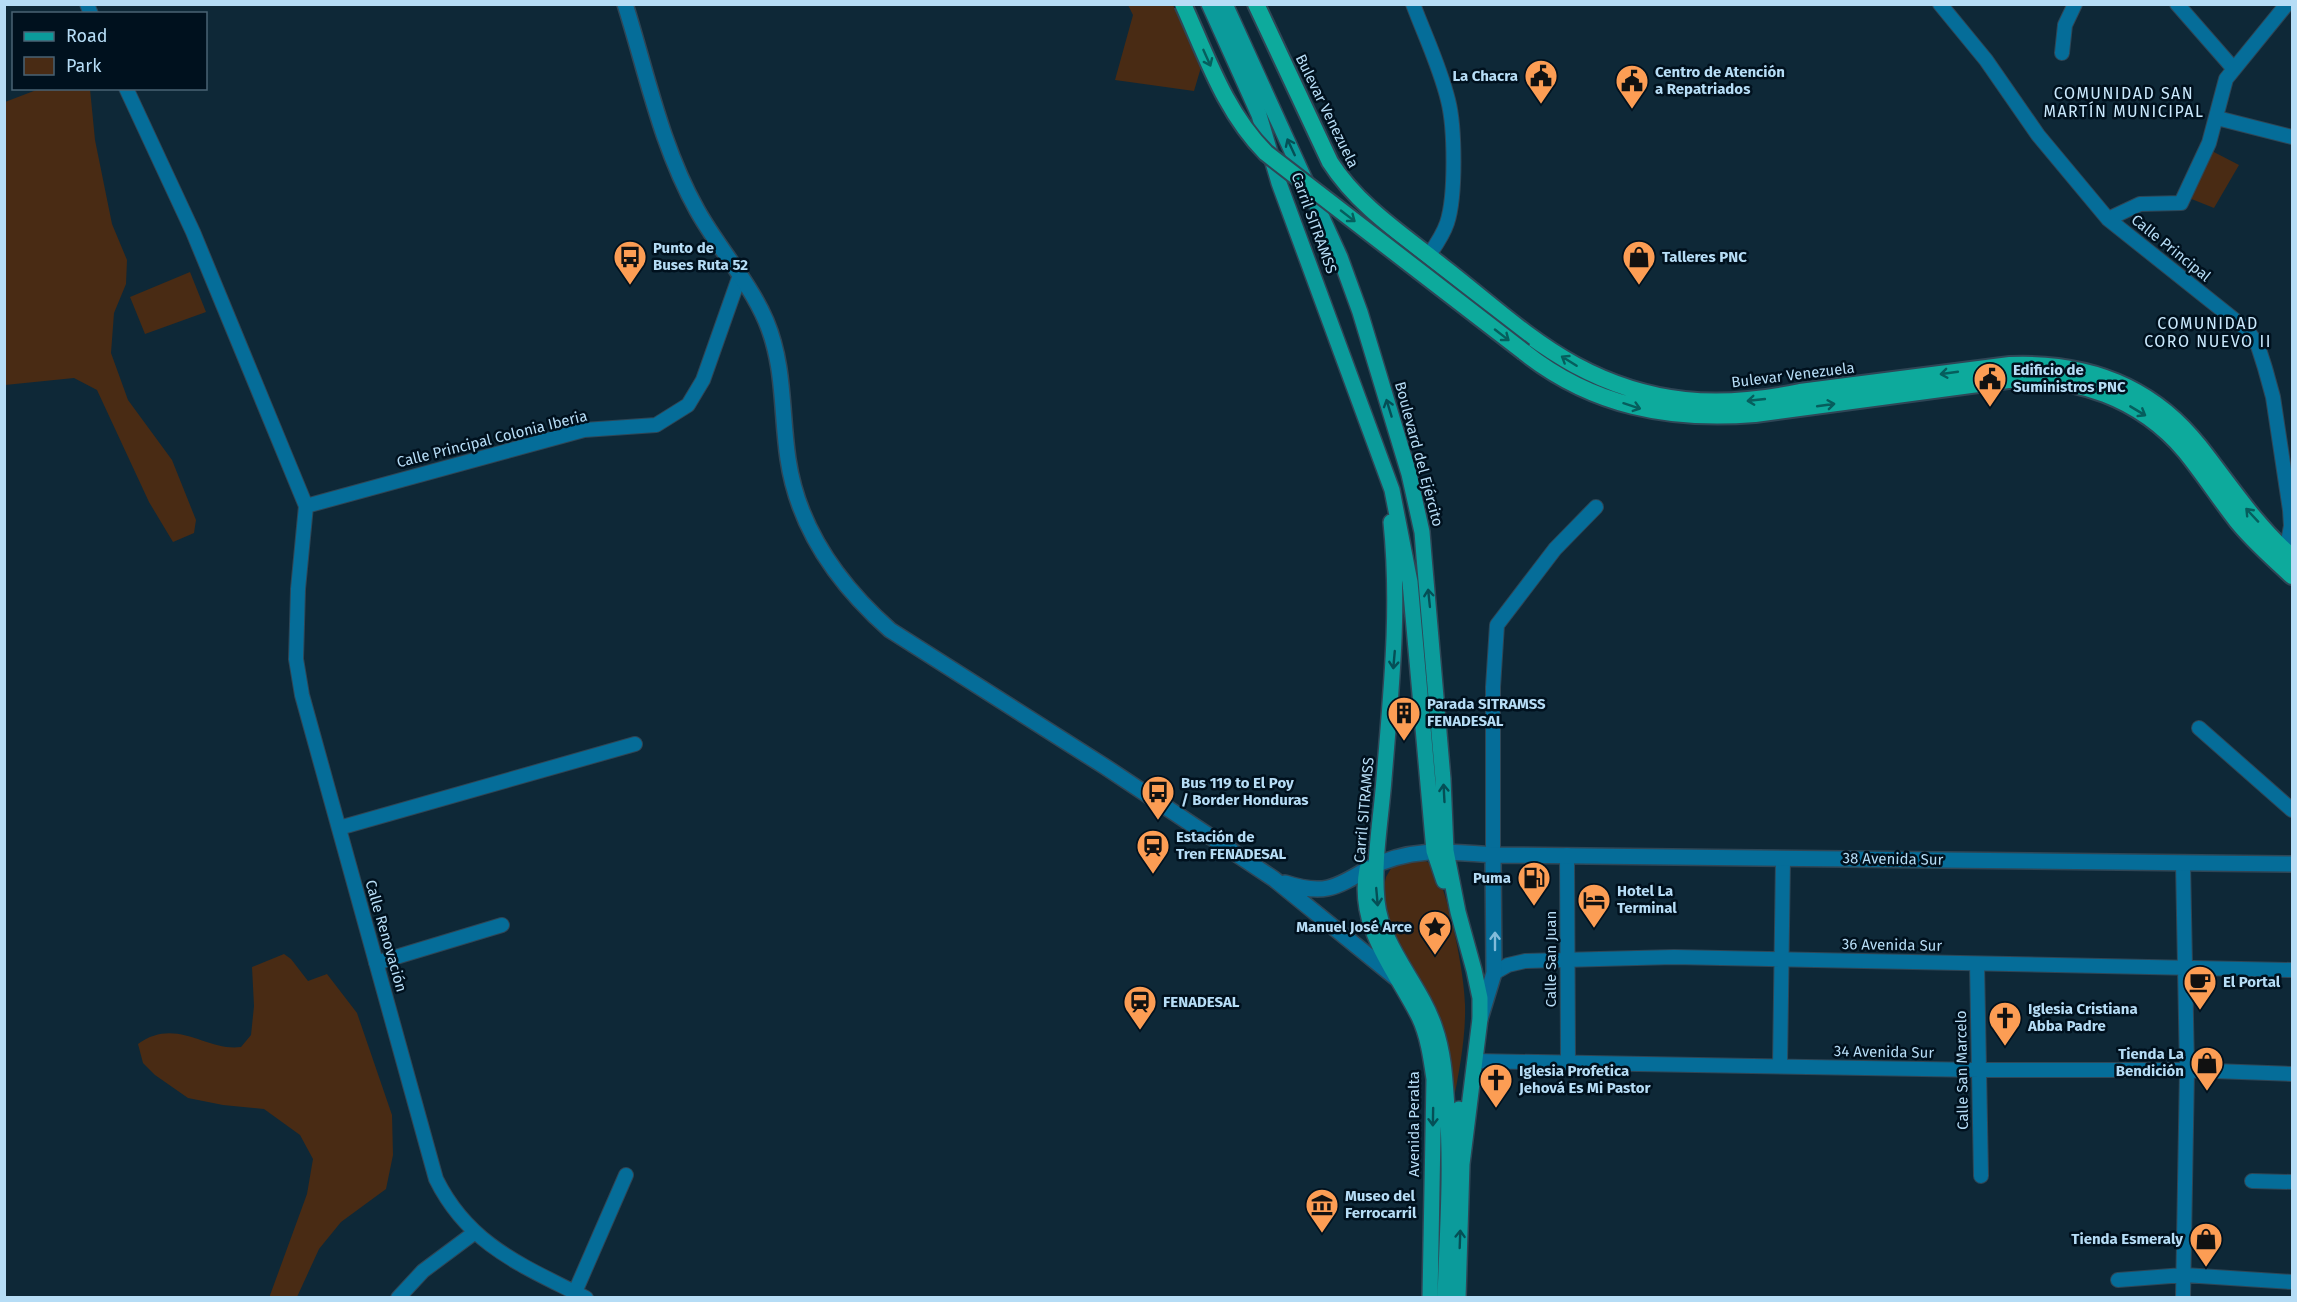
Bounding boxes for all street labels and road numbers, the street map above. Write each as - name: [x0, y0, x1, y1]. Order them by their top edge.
- street label: Bulevar Venezuela: [1292, 51, 1362, 171]
- street label: Carril SITRAMSS: [1287, 170, 1341, 276]
- street label: Calle Principal: [2128, 211, 2215, 286]
- street label: Bulevar Venezuela: [1730, 359, 1856, 391]
- street label: Boulevard del Ejército: [1391, 380, 1447, 528]
- street label: Calle Principal Colonia Iberia: [395, 407, 589, 471]
- street label: Carril SITRAMSS: [1350, 756, 1378, 864]
- street label: 38 Avenida Sur: [1843, 849, 1944, 869]
- street label: Calle Renovación: [361, 878, 411, 994]
- street label: Calle San Juan: [1542, 911, 1560, 1007]
- street label: 36 Avenida Sur: [1842, 935, 1943, 955]
- street label: Calle San Marcelo: [1952, 1010, 1972, 1130]
- street label: 34 Avenida Sur: [1834, 1042, 1934, 1062]
- street label: Avenida Peralta: [1405, 1071, 1423, 1177]

